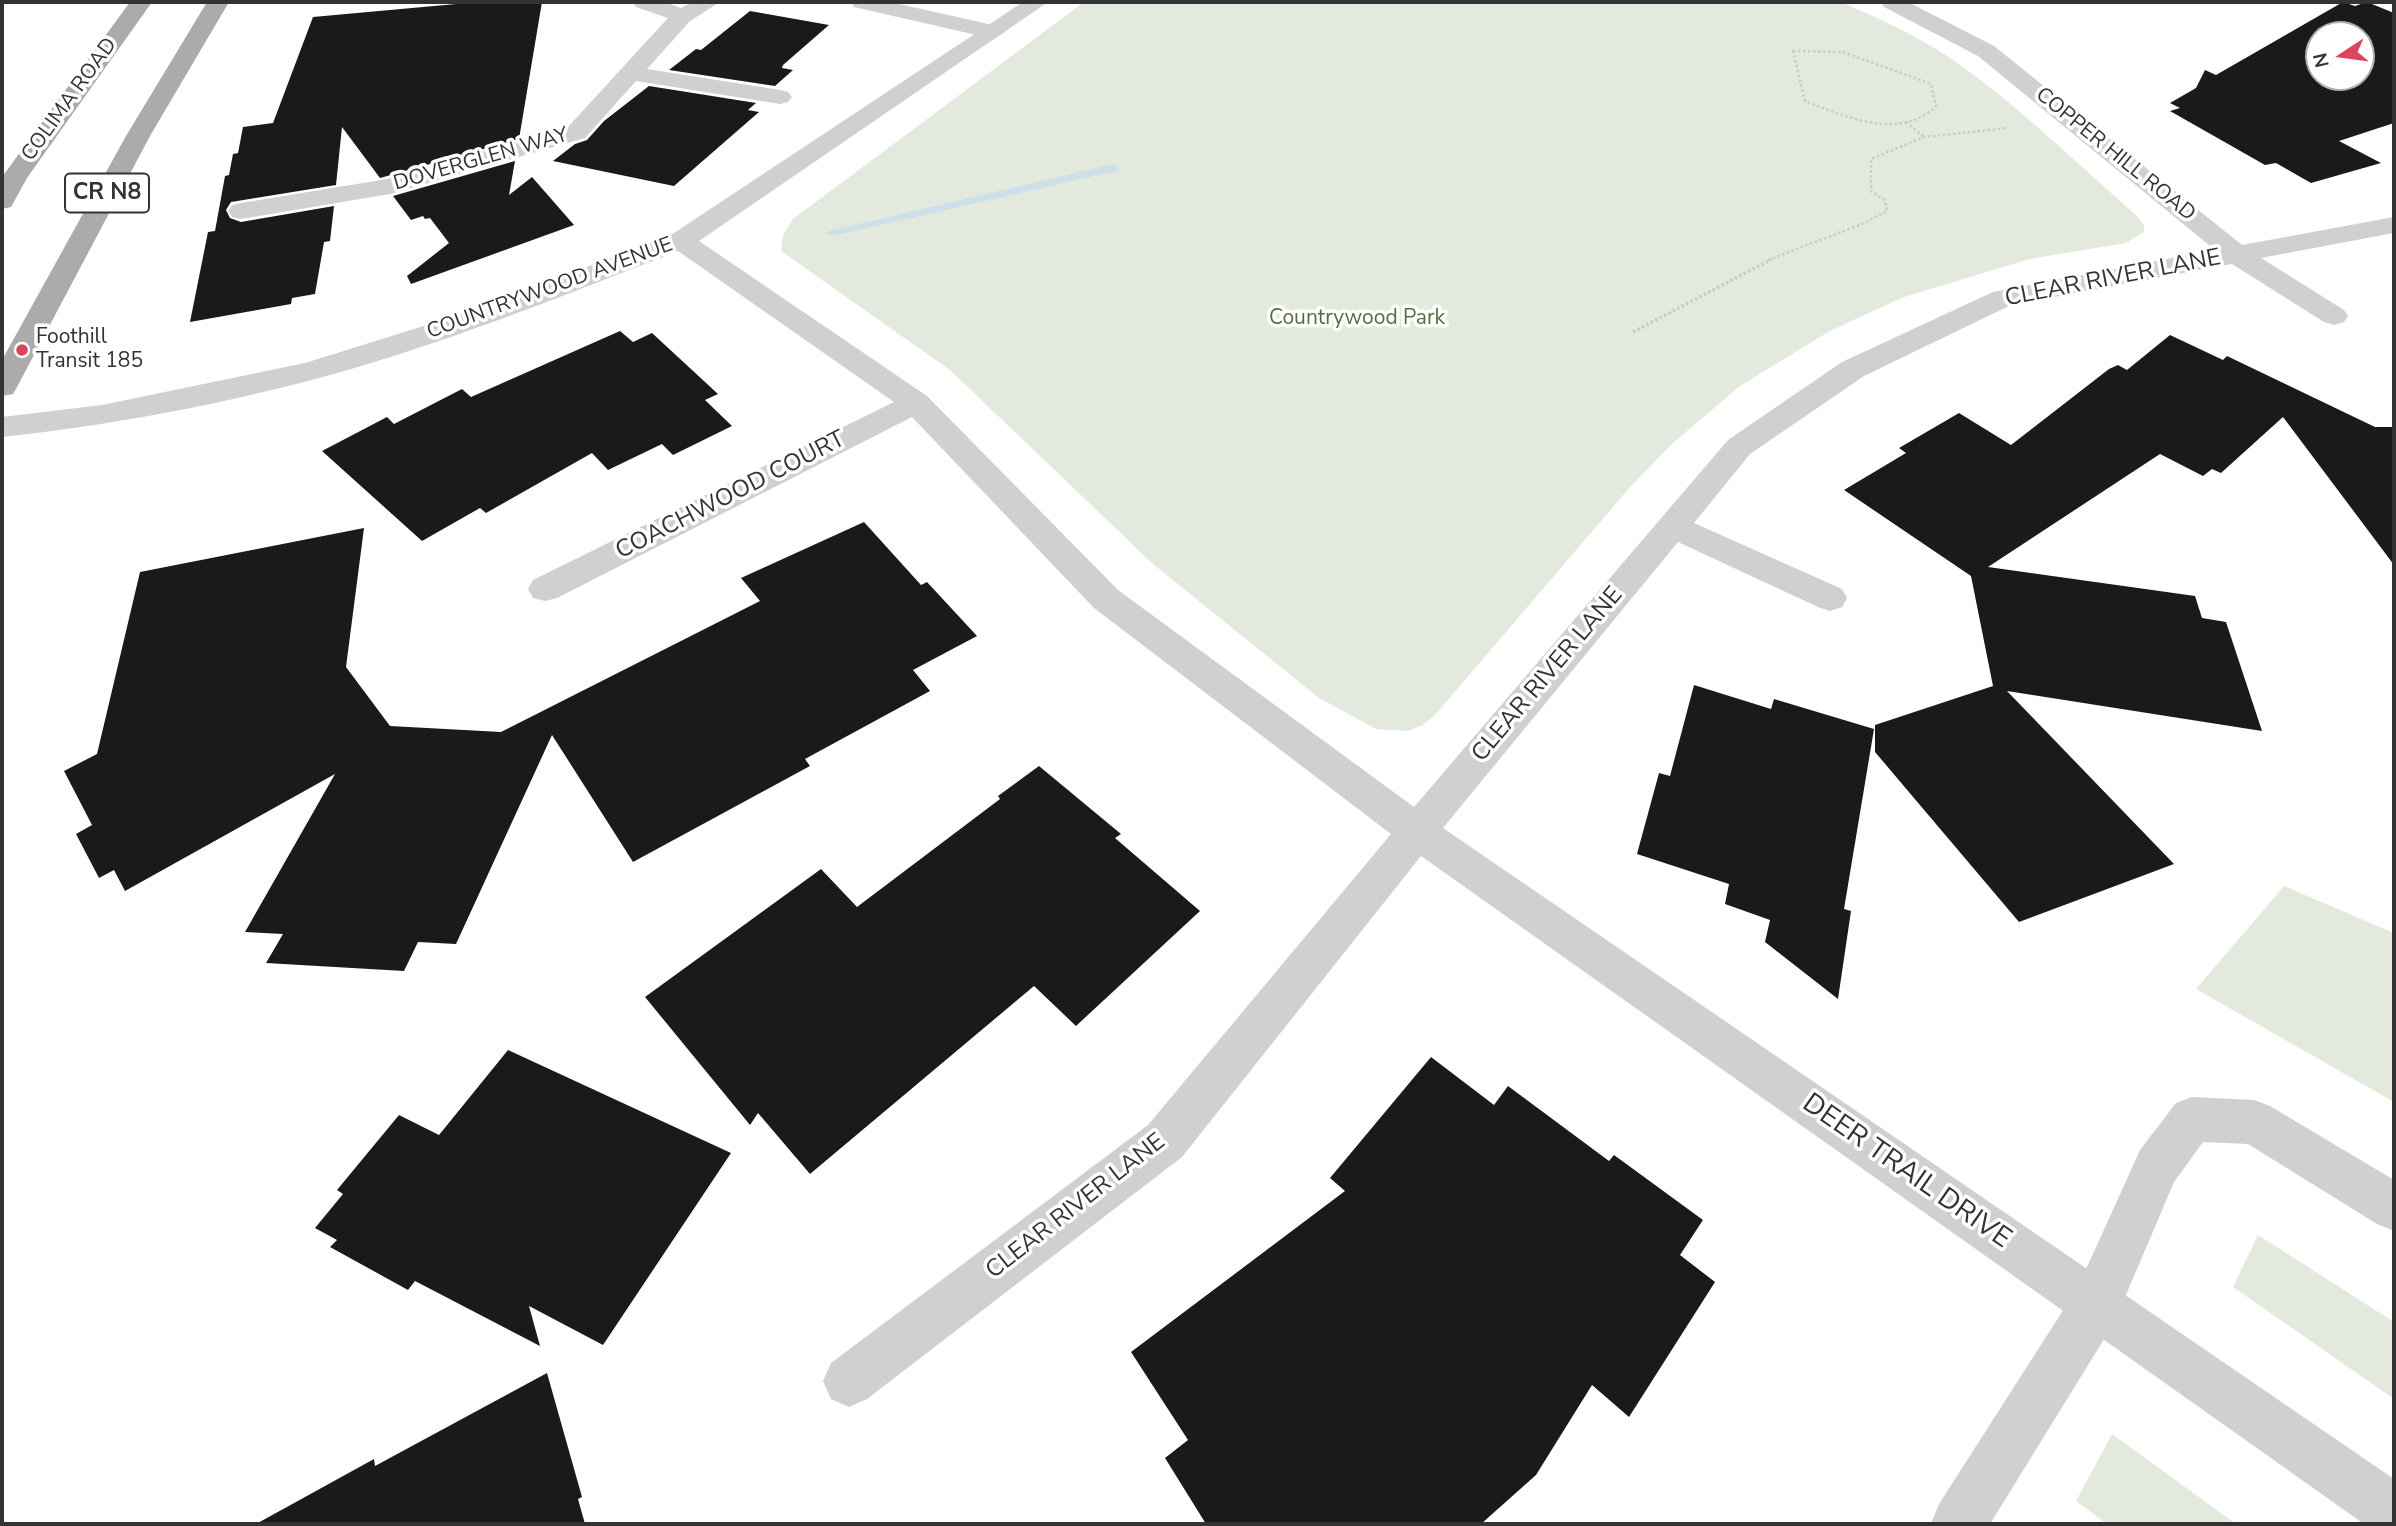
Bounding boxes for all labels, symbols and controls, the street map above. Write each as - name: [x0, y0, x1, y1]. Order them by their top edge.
- north arrow: [2305, 21, 2375, 91]
- street label: COLIMA ROAD: [17, 34, 123, 166]
- text: N: [2307, 50, 2336, 70]
- street label: COPPER HILL ROAD: [2030, 83, 2200, 227]
- street label: DOVERGLEN WAY: [391, 123, 571, 197]
- road number: CR N8: [65, 174, 149, 212]
- street label: COUNTRYWOOD AVENUE: [424, 233, 676, 345]
- street label: CLEAR RIVER LANE: [2003, 244, 2223, 314]
- park label: Countrywood Park: [1269, 306, 1445, 332]
- place label: Foothill Transit 185: [36, 325, 143, 375]
- marker: Foothill Transit 185: [14, 342, 30, 358]
- street label: COACHWOOD COURT: [611, 426, 851, 566]
- street label: CLEAR RIVER LANE: [1466, 582, 1630, 768]
- street label: DEER TRAIL DRIVE: [1795, 1087, 2017, 1257]
- street label: CLEAR RIVER LANE: [981, 1128, 1171, 1286]

